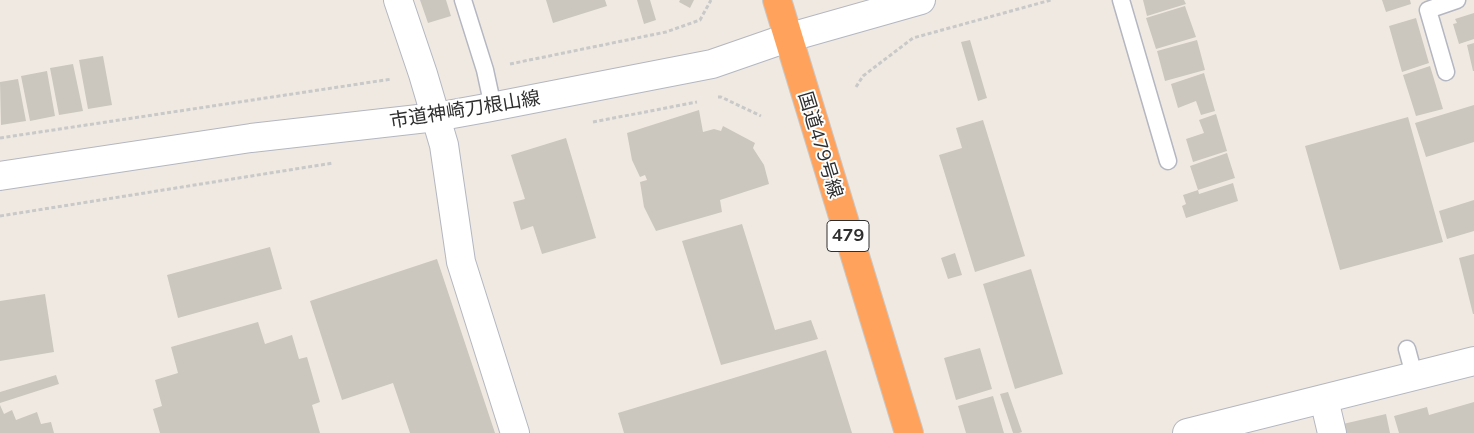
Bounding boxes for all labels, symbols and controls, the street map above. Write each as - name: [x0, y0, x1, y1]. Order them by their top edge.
- street label: 市道神崎刀根山線: [388, 87, 542, 133]
- street label: 国道479号線: [793, 89, 847, 201]
- road number: 479: [827, 220, 869, 252]

